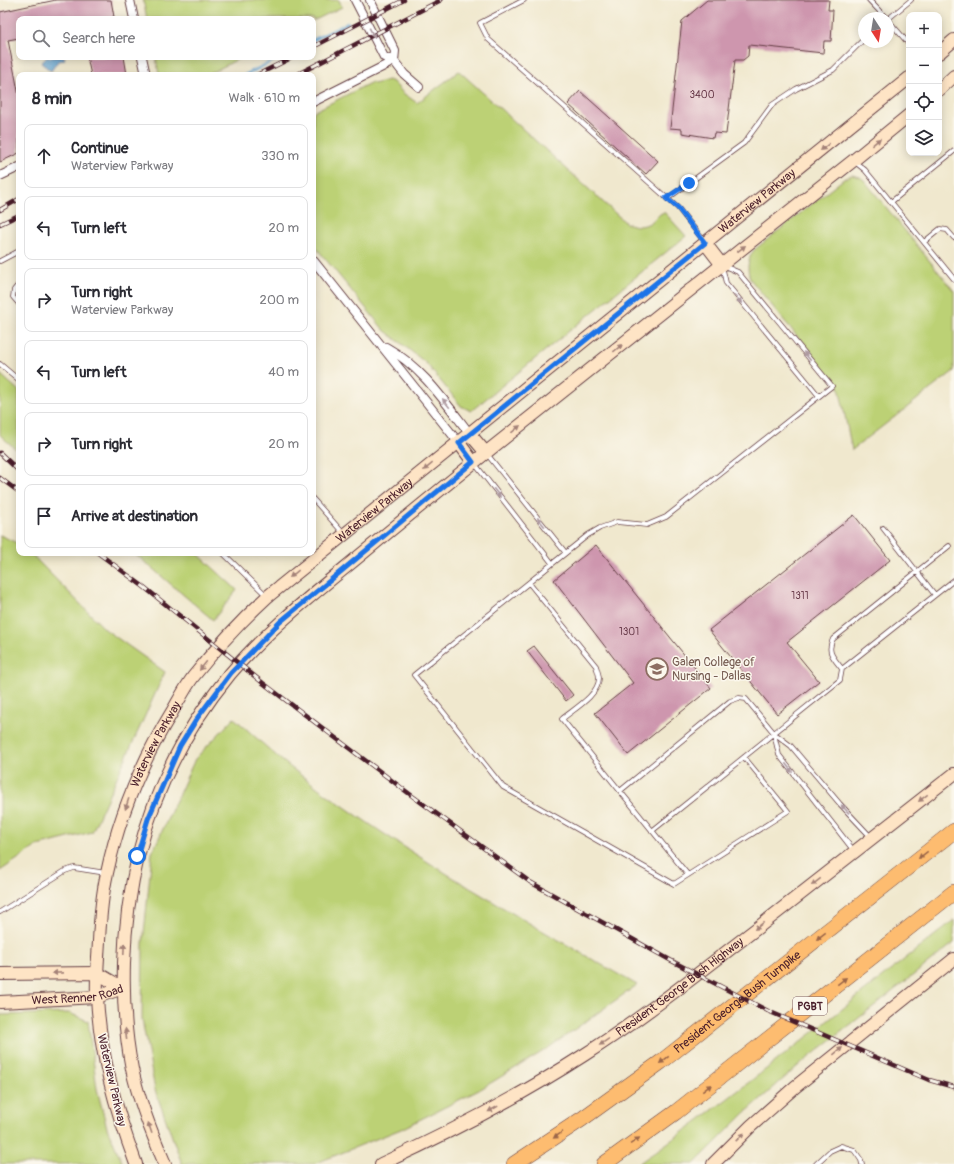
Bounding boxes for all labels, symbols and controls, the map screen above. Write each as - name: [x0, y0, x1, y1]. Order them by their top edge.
- north arrow: [858, 12, 894, 48]
- map controls: [906, 12, 942, 156]
- button: +: [906, 12, 942, 48]
- search box: [16, 16, 316, 60]
- icon: search: [30, 27, 52, 49]
- one-way arrow: [369, 28, 375, 39]
- text: Search here: [62, 29, 135, 48]
- button: −: [906, 48, 942, 84]
- button: locate: [906, 84, 942, 120]
- text: 8 min: [32, 88, 72, 109]
- house number: 3400: [689, 89, 715, 101]
- text: Walk · 610 m: [229, 90, 300, 106]
- button: layers: [906, 120, 942, 156]
- one-way arrow: [871, 137, 881, 147]
- text: Continue: [71, 139, 129, 158]
- one-way arrow: [819, 142, 830, 151]
- icon: ahead: [33, 145, 55, 167]
- text: 330 m: [261, 148, 299, 164]
- text: Waterview Parkway: [71, 158, 173, 174]
- street label: Waterview Parkway: [716, 166, 799, 237]
- route end: [680, 174, 698, 192]
- icon: left: [33, 217, 55, 239]
- text: Turn left: [71, 219, 127, 238]
- text: 20 m: [268, 220, 299, 236]
- one-way arrow: [736, 245, 747, 253]
- text: Turn right: [71, 283, 132, 302]
- icon: right: [33, 289, 55, 311]
- text: 200 m: [260, 292, 299, 308]
- one-way arrow: [734, 293, 743, 304]
- text: Waterview Parkway: [71, 302, 173, 318]
- one-way arrow: [612, 343, 623, 352]
- one-way arrow: [802, 351, 811, 362]
- icon: left: [33, 361, 55, 383]
- text: Turn left: [71, 363, 127, 382]
- text: 40 m: [268, 364, 299, 380]
- one-way arrow: [441, 398, 450, 409]
- one-way arrow: [511, 424, 522, 433]
- icon: right: [33, 433, 55, 455]
- text: Turn right: [71, 435, 132, 454]
- text: 20 m: [268, 436, 299, 452]
- one-way arrow: [423, 463, 434, 471]
- street label: Waterview Parkway: [333, 475, 416, 546]
- one-way arrow: [493, 488, 501, 499]
- icon: arrive: [33, 505, 55, 527]
- text: Arrive at destination: [71, 507, 198, 526]
- one-way arrow: [536, 516, 545, 527]
- one-way arrow: [289, 570, 300, 579]
- house number: 1311: [791, 590, 809, 602]
- house number: 1301: [619, 626, 639, 638]
- place label: Galen College of Nursing - Dallas: [672, 655, 755, 684]
- school or university icon: Galen College of Nursing - Dallas: [644, 656, 670, 682]
- one-way arrow: [198, 661, 207, 672]
- street label: Waterview Parkway: [128, 699, 184, 789]
- one-way arrow: [785, 763, 793, 774]
- one-way arrow: [918, 793, 929, 802]
- one-way arrow: [124, 799, 130, 811]
- one-way arrow: [841, 804, 850, 814]
- route start: [128, 847, 146, 865]
- one-way arrow: [918, 851, 929, 860]
- one-way arrow: [810, 878, 821, 886]
- one-way arrow: [753, 922, 764, 931]
- one-way arrow: [816, 932, 827, 940]
- street label: President George Bush Highway: [613, 934, 747, 1040]
- one-way arrow: [121, 942, 127, 955]
- street label: President George Bush Turnpike: [671, 948, 804, 1057]
- one-way arrow: [51, 970, 64, 976]
- one-way arrow: [836, 977, 847, 985]
- street label: West Renner Road: [31, 981, 126, 1008]
- road number: PGBT: [793, 997, 827, 1015]
- one-way arrow: [123, 1028, 130, 1040]
- street label: Waterview Parkway: [94, 1032, 129, 1128]
- one-way arrow: [599, 1038, 610, 1046]
- one-way arrow: [833, 1047, 844, 1055]
- one-way arrow: [658, 1055, 669, 1064]
- one-way arrow: [702, 1084, 713, 1092]
- one-way arrow: [487, 1106, 499, 1112]
- one-way arrow: [147, 1121, 153, 1133]
- one-way arrow: [552, 1131, 563, 1139]
- one-way arrow: [735, 1132, 745, 1141]
- one-way arrow: [630, 1137, 641, 1145]

